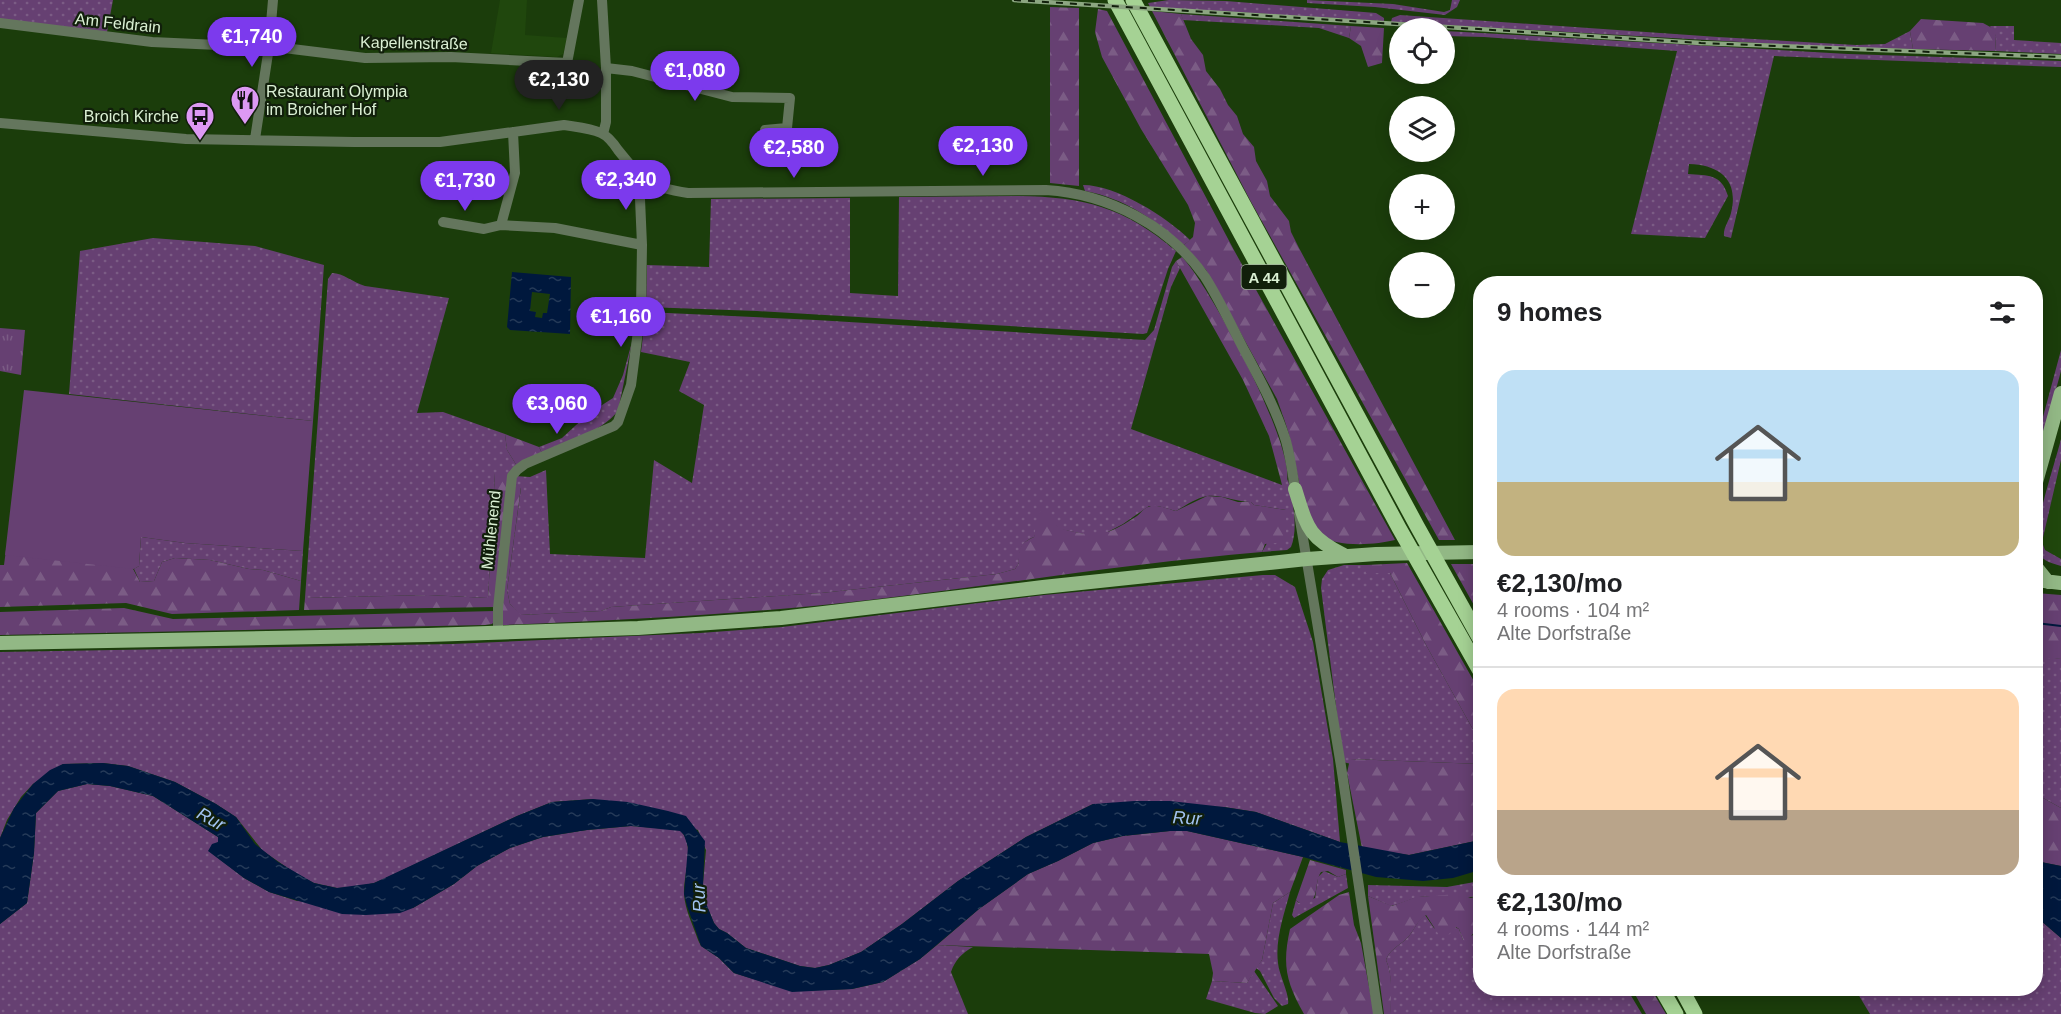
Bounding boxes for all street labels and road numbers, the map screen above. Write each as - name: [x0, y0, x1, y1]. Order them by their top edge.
- street label: Am Feldrain: [74, 10, 162, 36]
- street label: Kapellenstraße: [360, 34, 468, 52]
- road number: A 44: [1242, 265, 1286, 289]
- street label: Mühlenend: [478, 490, 504, 570]

